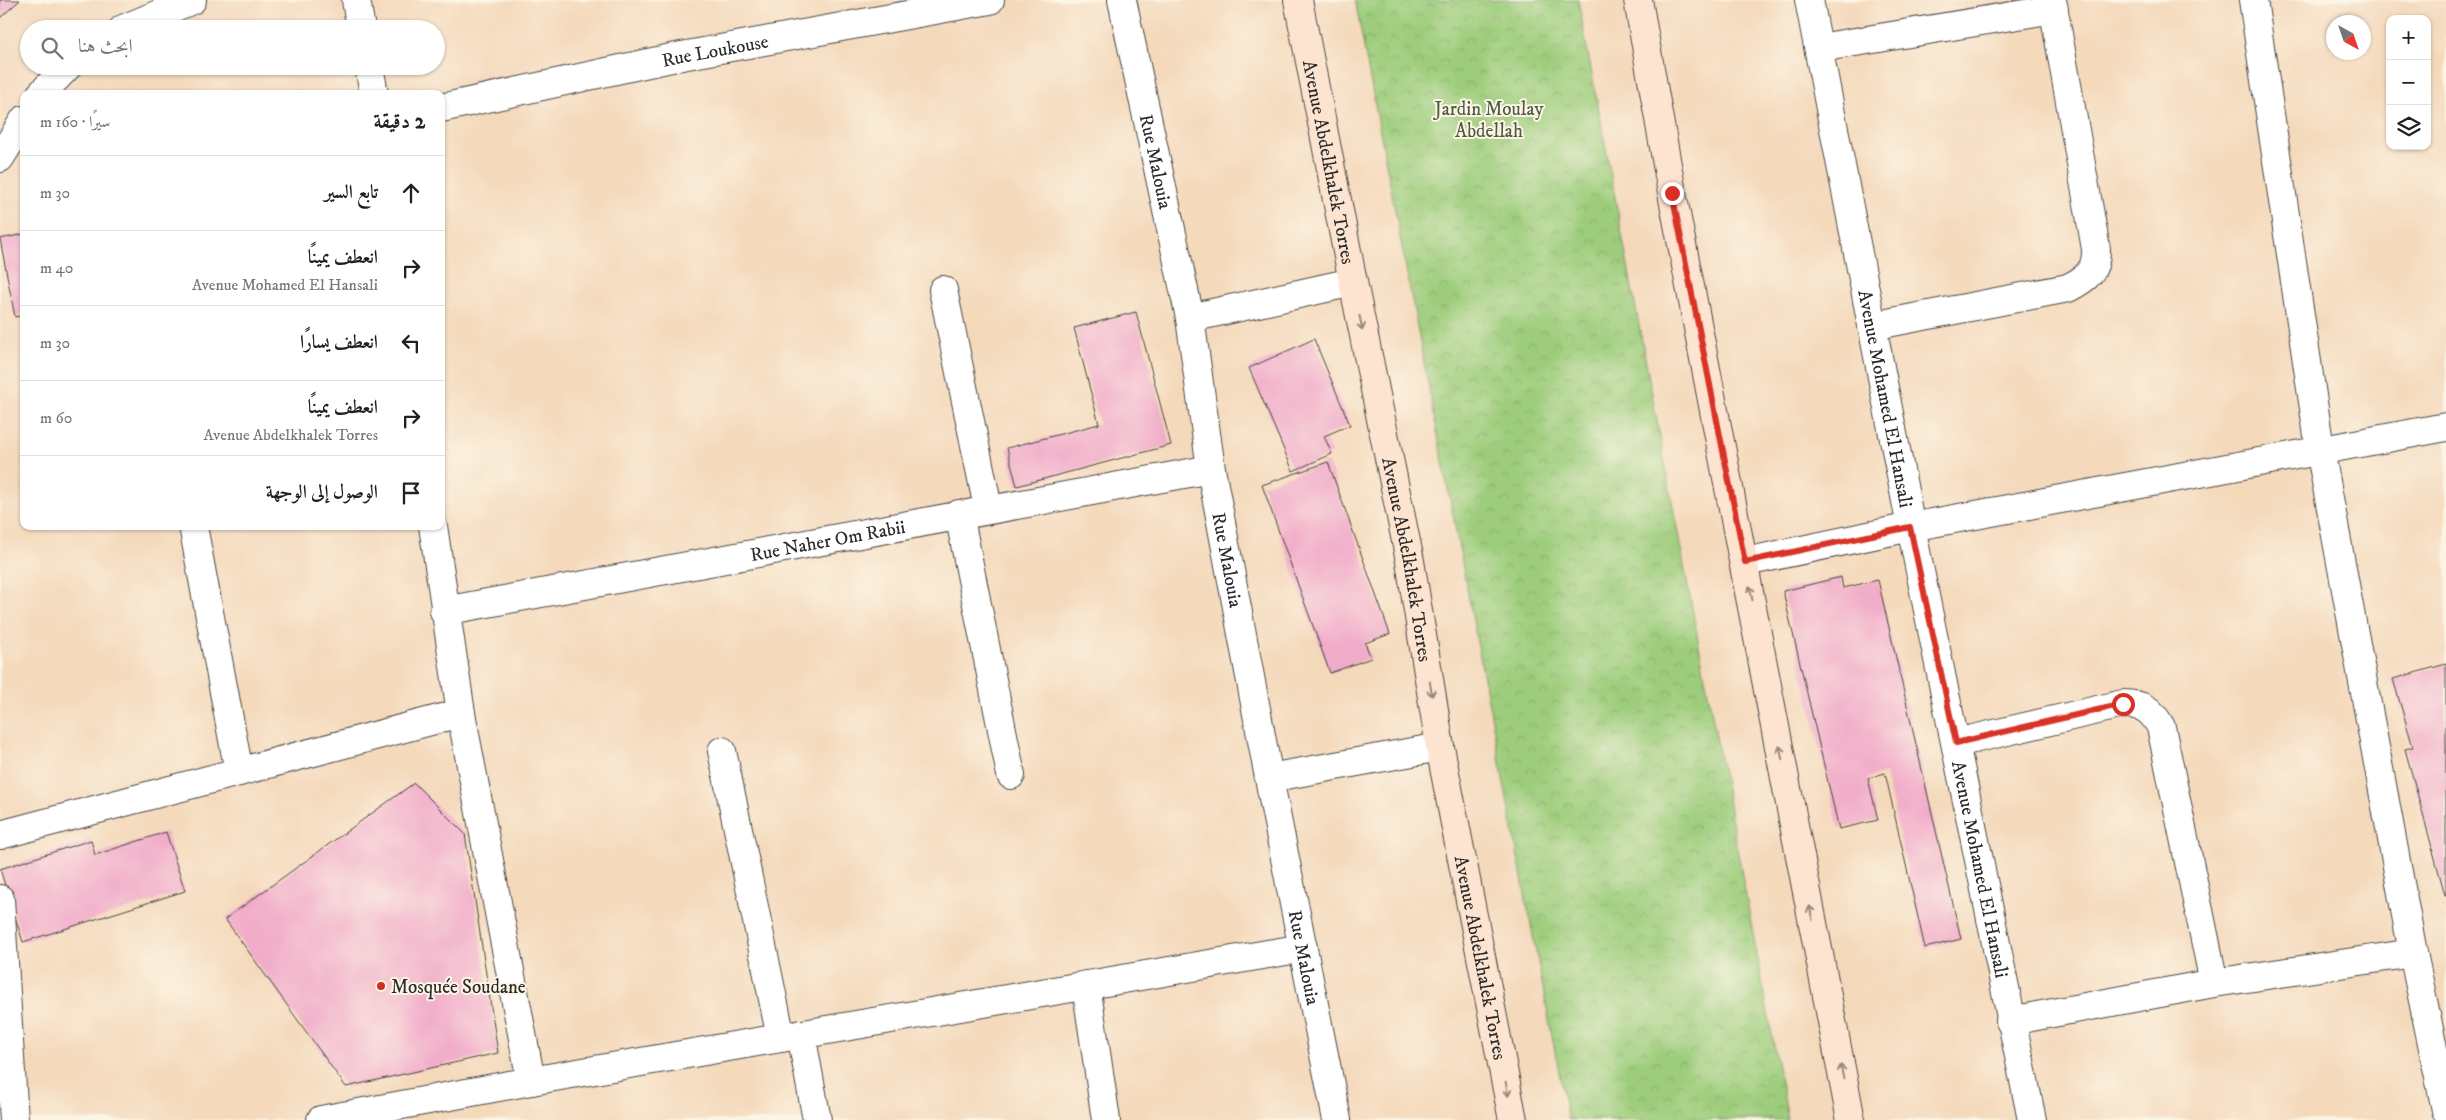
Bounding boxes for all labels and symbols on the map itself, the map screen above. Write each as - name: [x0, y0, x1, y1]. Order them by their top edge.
- north arrow: [2326, 15, 2371, 60]
- street label: Rue Loukouse: [660, 30, 770, 73]
- street label: Avenue Abdelkhalek Torres: [1297, 58, 1359, 266]
- park label: Jardin Moulay Abdellah: [1433, 98, 1544, 143]
- street label: Rue Malouia: [1134, 112, 1176, 211]
- route end: [1661, 182, 1684, 205]
- street label: Avenue Mohamed El Hansali: [1852, 288, 1917, 510]
- one-way arrow: [1357, 314, 1366, 330]
- street label: Avenue Abdelkhalek Torres: [1376, 455, 1436, 663]
- street label: Rue Malouia: [1206, 511, 1247, 610]
- street label: Rue Naher Om Rabii: [748, 516, 907, 567]
- one-way arrow: [1745, 586, 1755, 602]
- one-way arrow: [1426, 680, 1436, 696]
- route start: [2112, 693, 2135, 716]
- one-way arrow: [1776, 745, 1786, 761]
- street label: Avenue Mohamed El Hansali: [1946, 759, 2013, 980]
- street label: Avenue Abdelkhalek Torres: [1449, 854, 1511, 1062]
- one-way arrow: [1806, 905, 1816, 921]
- street label: Rue Malouia: [1283, 908, 1324, 1007]
- place label: Mosquée Soudane: [391, 976, 526, 1000]
- marker: Mosquée Soudane: [375, 980, 387, 992]
- one-way arrow: [1837, 1065, 1846, 1081]
- one-way arrow: [1503, 1080, 1513, 1096]

